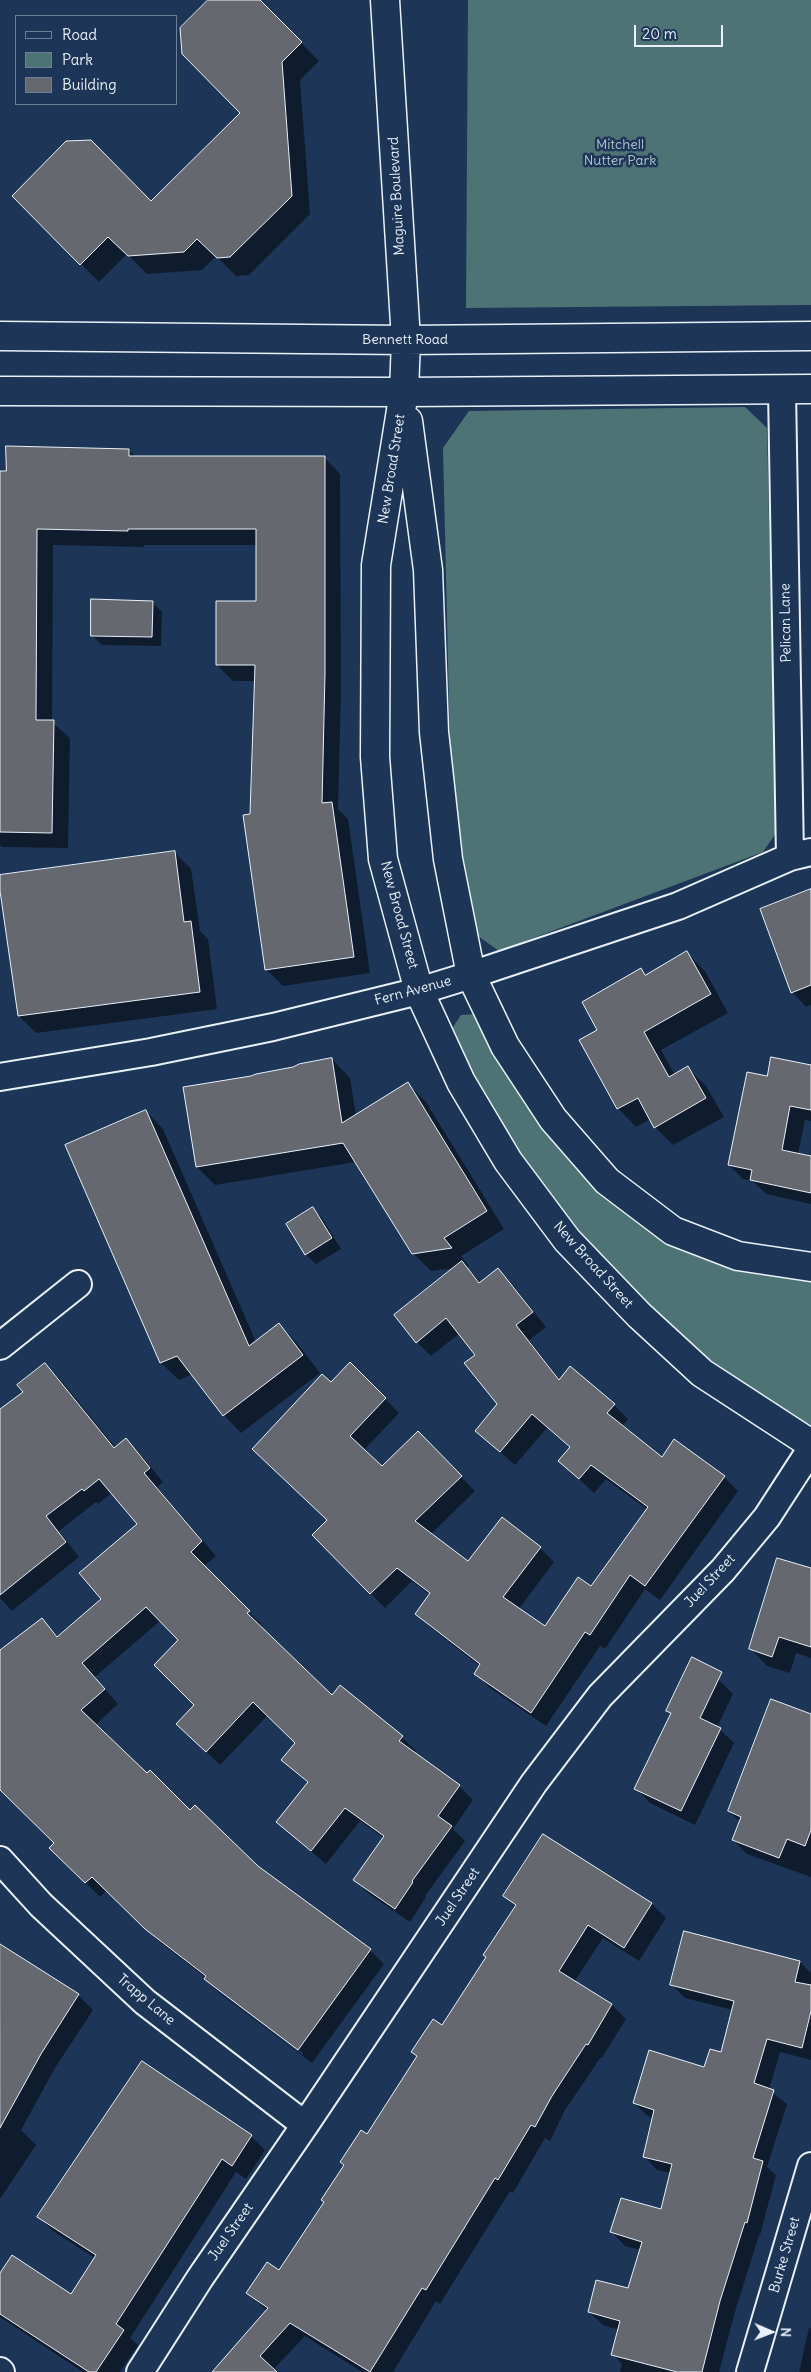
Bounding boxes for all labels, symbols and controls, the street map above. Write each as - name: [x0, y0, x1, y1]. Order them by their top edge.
- legend: [15, 15, 178, 105]
- scale bar: [636, 15, 725, 47]
- text: 20 m: [642, 24, 677, 43]
- text: Road: [62, 25, 97, 44]
- text: Park: [62, 50, 93, 69]
- text: Building: [62, 75, 117, 94]
- street label: Maguire Boulevard: [386, 136, 408, 256]
- park label: Mitchell Nutter Park: [584, 137, 656, 170]
- street label: Bennett Road: [362, 332, 448, 348]
- street label: New Broad Street: [375, 413, 409, 525]
- street label: Pelican Lane: [777, 583, 795, 663]
- street label: New Broad Street: [377, 859, 421, 971]
- street label: Fern Avenue: [373, 973, 453, 1009]
- street label: New Broad Street: [550, 1218, 636, 1312]
- street label: Juel Street: [681, 1551, 739, 1611]
- street label: Juel Street: [432, 1865, 484, 1929]
- street label: Trapp Lane: [114, 1971, 178, 2029]
- street label: Juel Street: [205, 2200, 257, 2264]
- street label: Burke Street: [766, 2215, 804, 2295]
- north arrow: [746, 2307, 796, 2357]
- text: N: [777, 2327, 795, 2337]

